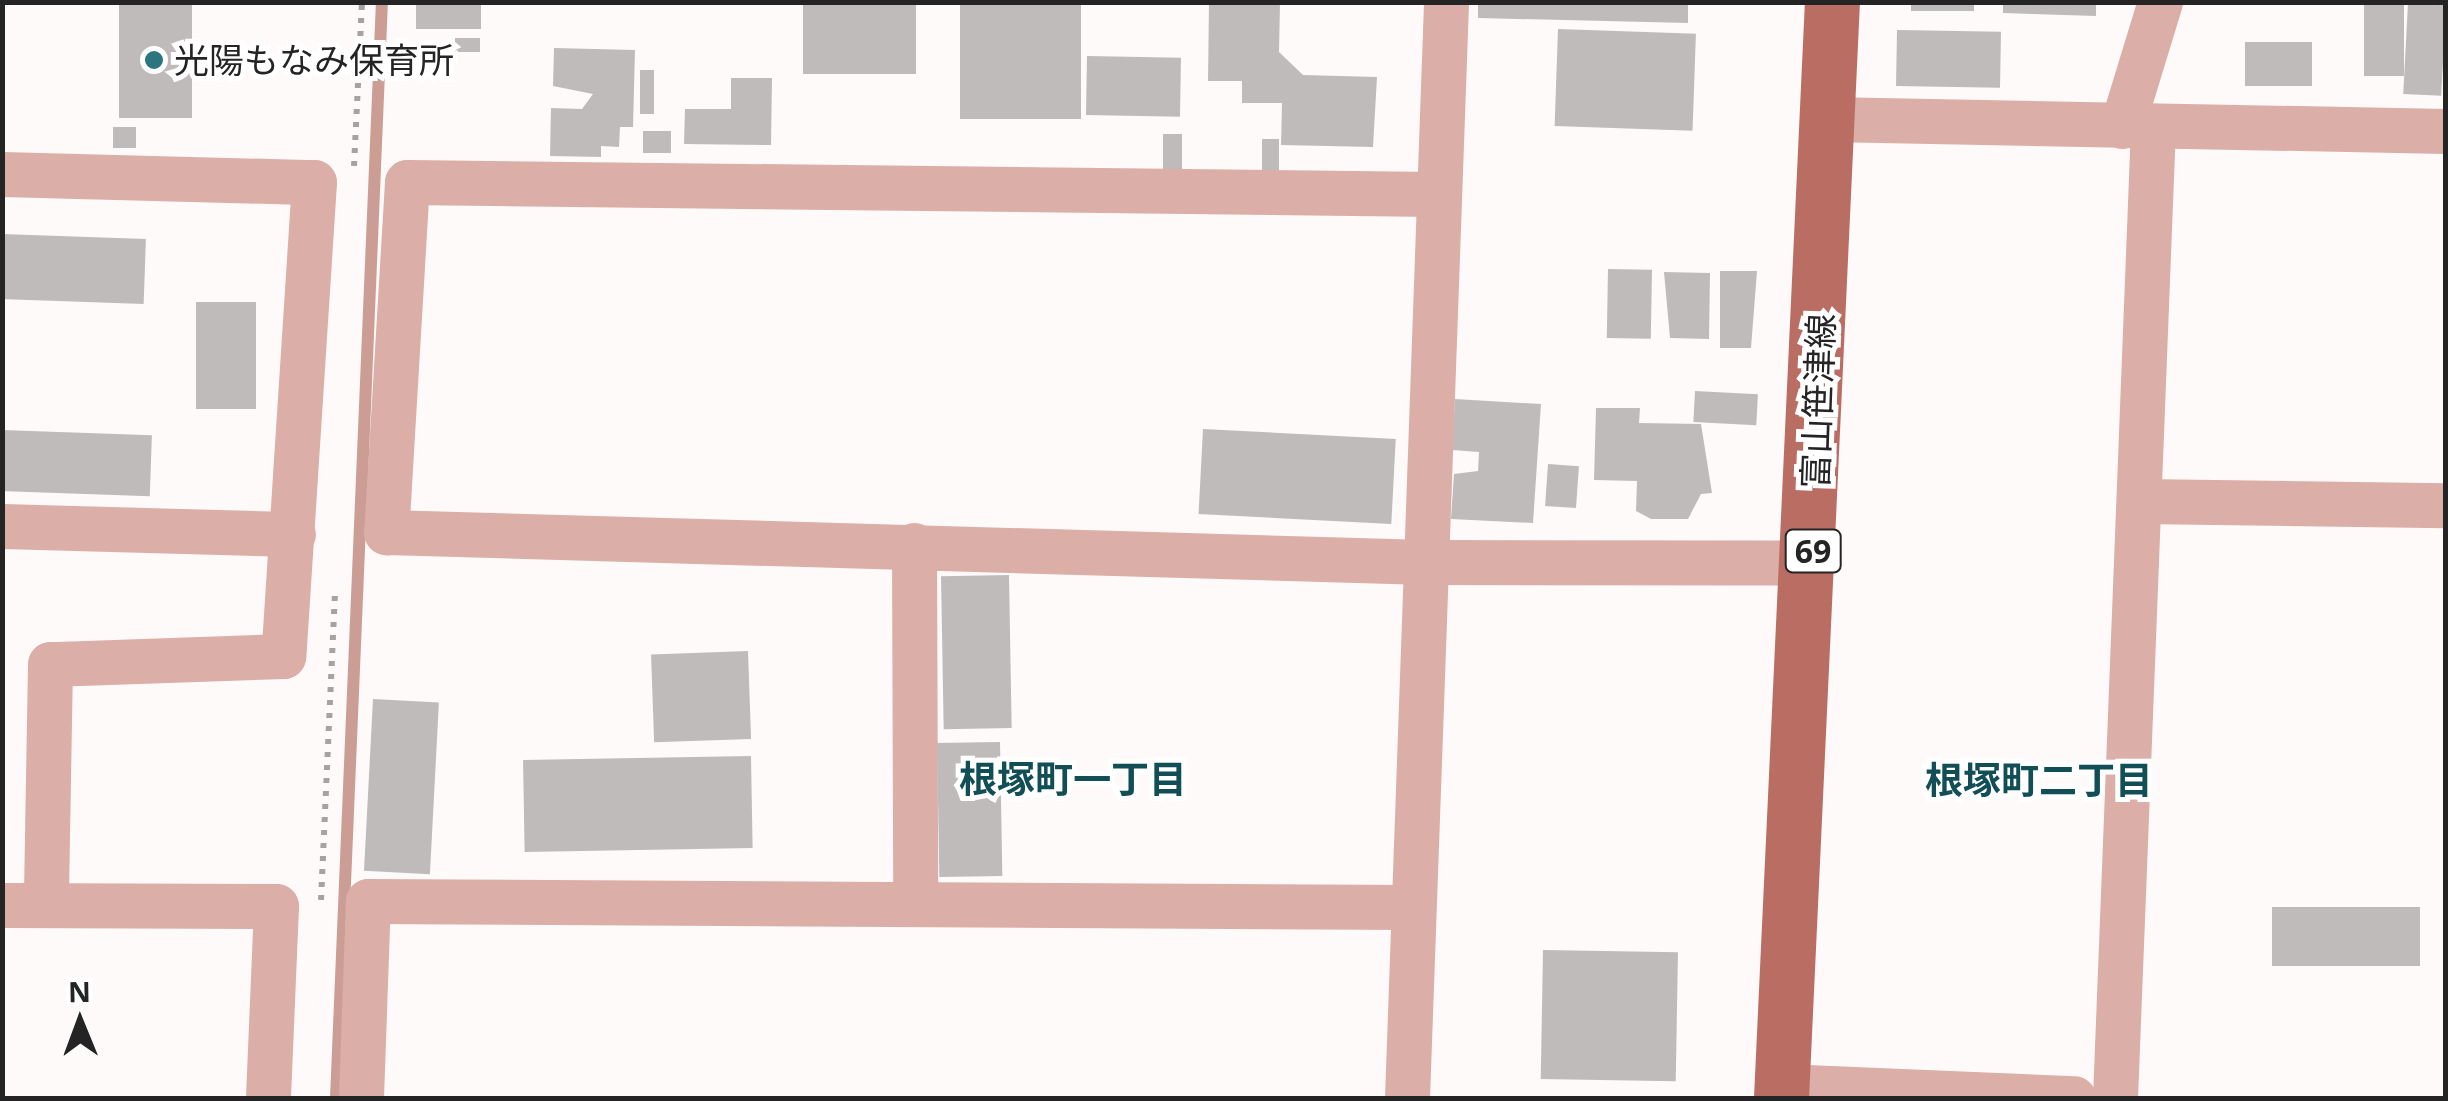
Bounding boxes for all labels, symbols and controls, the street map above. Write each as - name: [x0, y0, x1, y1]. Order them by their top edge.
- place label: 光陽もなみ保育所: [174, 39, 454, 81]
- marker: 光陽もなみ保育所: [143, 49, 165, 71]
- street label: 富山笹津線: [1794, 313, 1842, 489]
- road number: 69: [1783, 524, 1843, 578]
- district label: 根塚町一丁目: [959, 756, 1187, 802]
- district label: 根塚町二丁目: [1925, 757, 2153, 803]
- north arrow: [30, 971, 130, 1071]
- text: N: [68, 972, 91, 1010]

